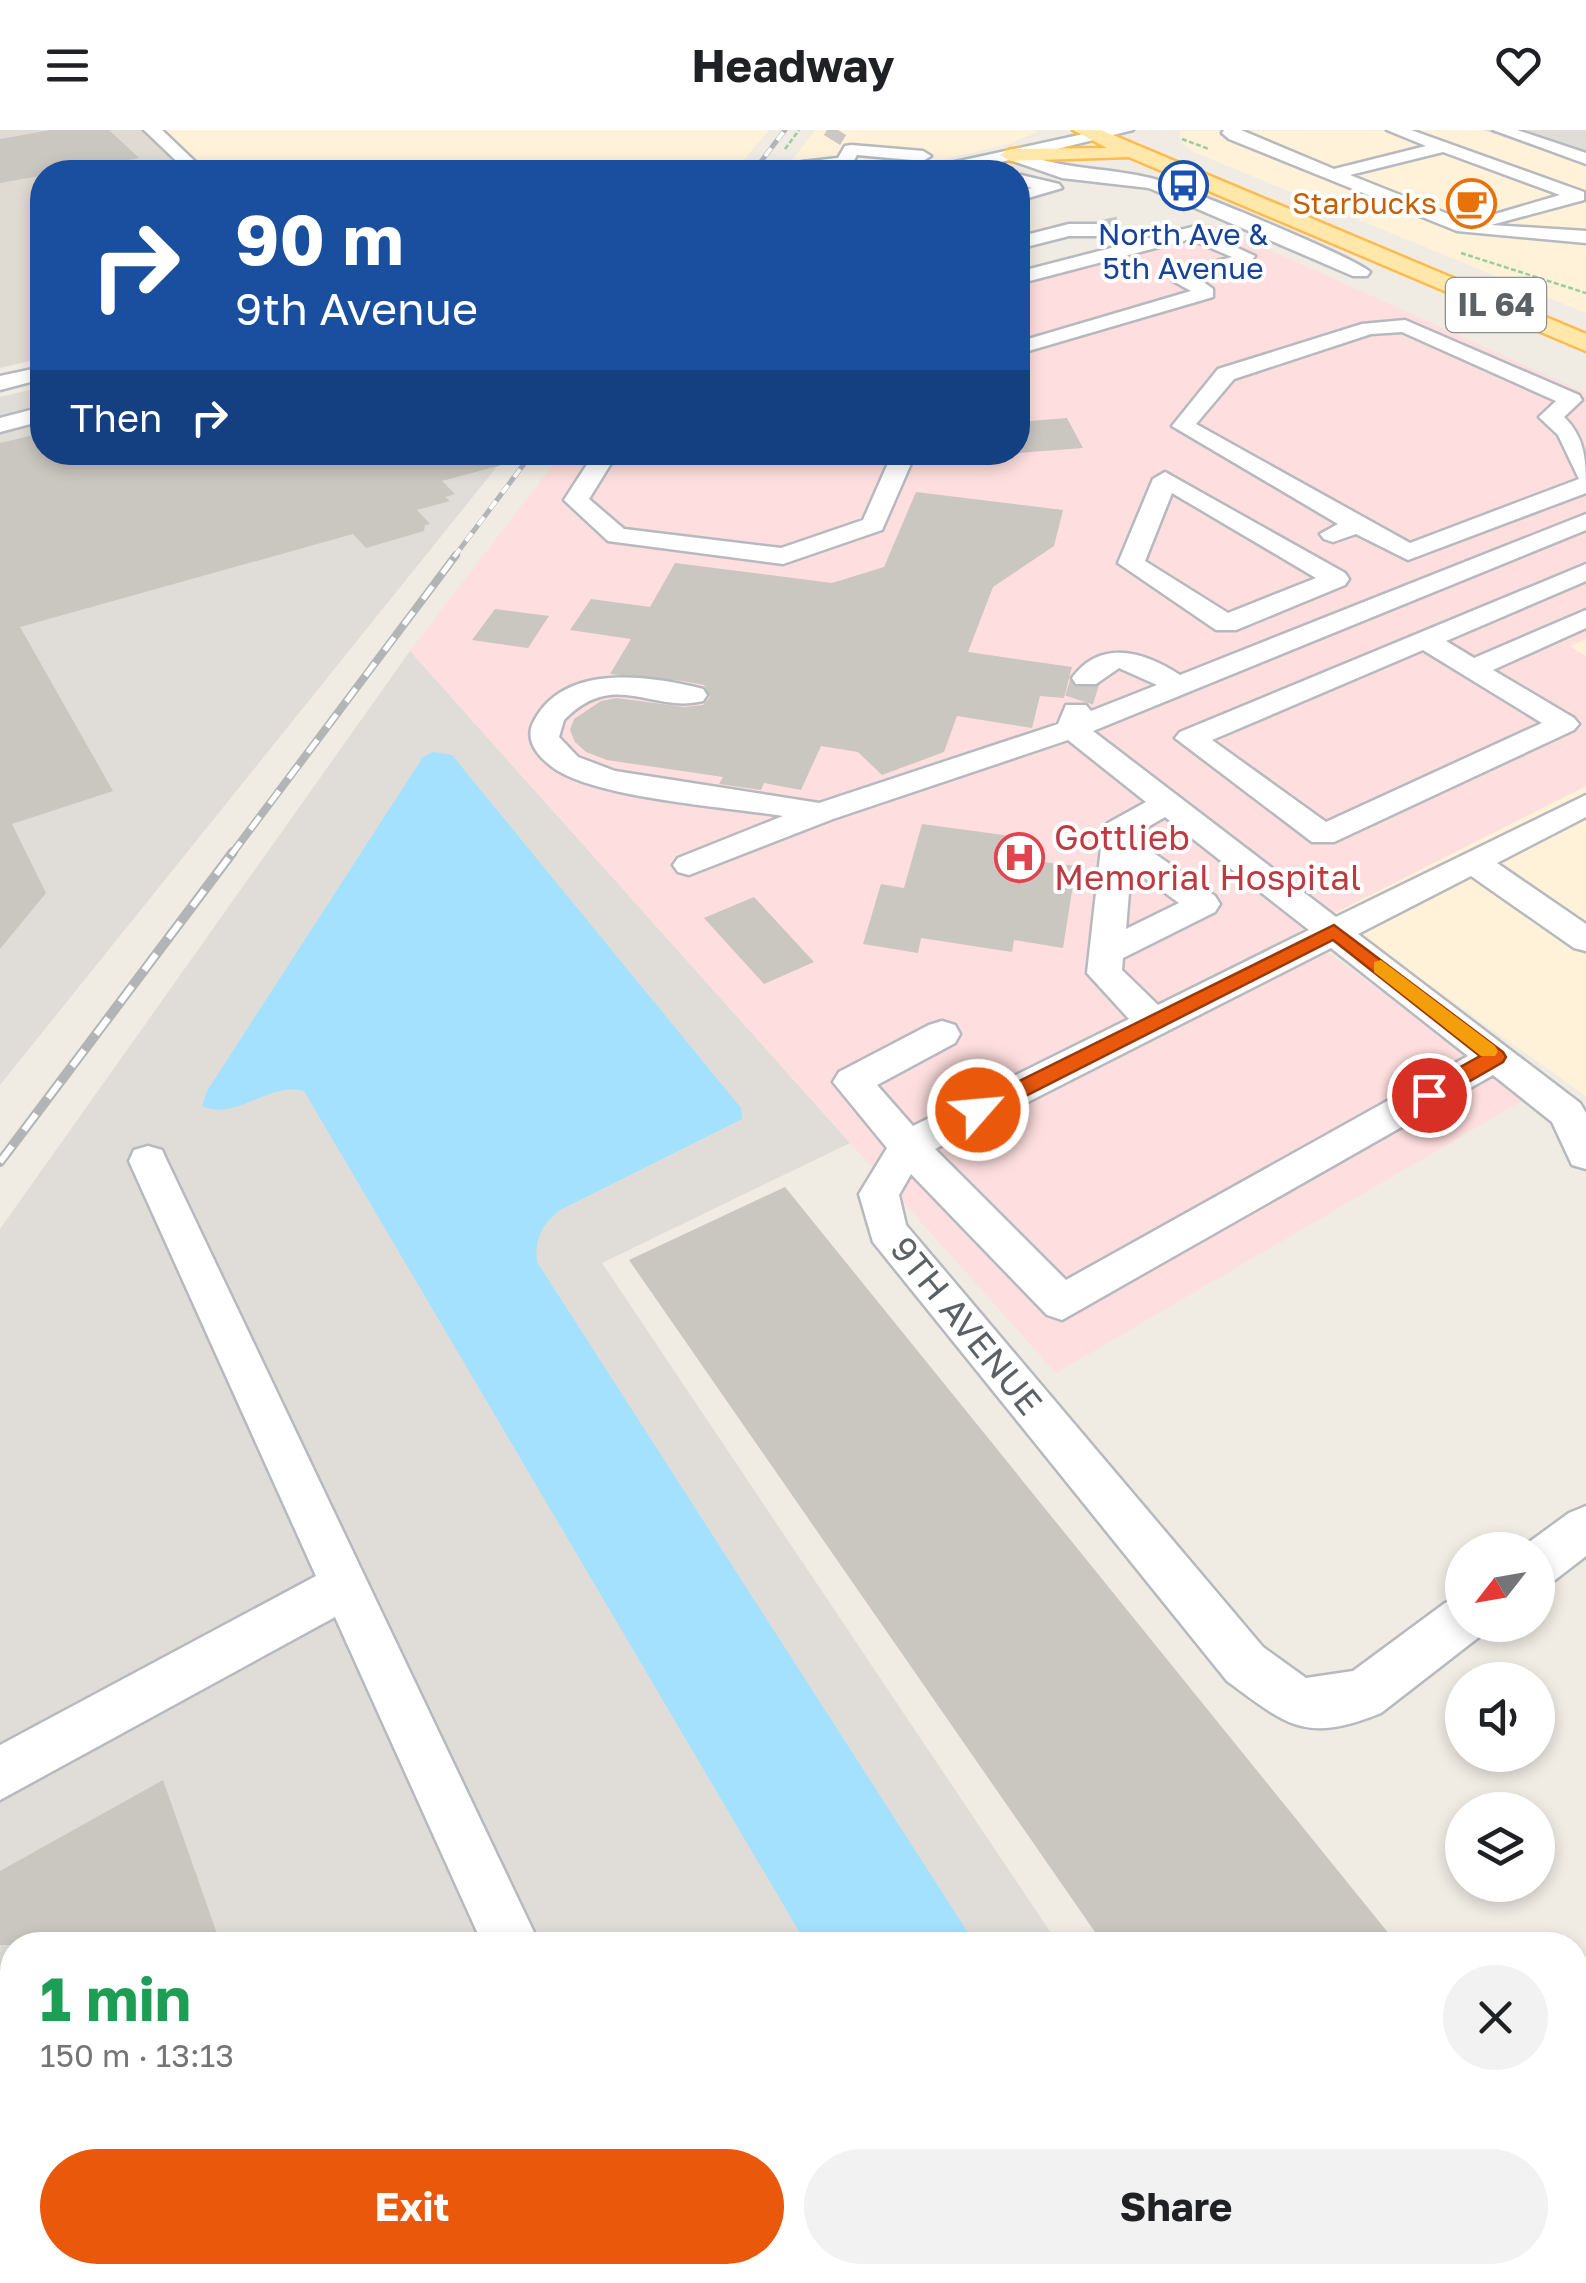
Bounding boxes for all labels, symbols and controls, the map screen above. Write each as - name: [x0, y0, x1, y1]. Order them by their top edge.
- icon: menu: [40, 38, 95, 93]
- text: Headway: [691, 38, 895, 92]
- icon: heart: [1491, 38, 1546, 93]
- bus stop icon: North Ave & 5th Avenue: [1157, 160, 1209, 212]
- cafe icon: Starbucks: [1446, 178, 1498, 230]
- place label: Starbucks: [1292, 185, 1437, 221]
- text: 90 m: [235, 196, 404, 280]
- icon: right: [70, 200, 200, 330]
- place label: North Ave & 5th Avenue: [1098, 216, 1268, 286]
- road number: IL 64: [1446, 278, 1546, 332]
- text: 9th Avenue: [235, 281, 478, 335]
- icon: right: [182, 390, 237, 445]
- text: Then: [70, 395, 162, 440]
- place label: Gottlieb Memorial Hospital: [1054, 816, 1361, 898]
- hospital icon: Gottlieb Memorial Hospital: [993, 832, 1045, 884]
- pin: [1387, 1053, 1472, 1138]
- position arrow: [926, 1058, 1030, 1162]
- icon: arrive: [1402, 1068, 1457, 1123]
- street label: 9TH AVENUE: [882, 1228, 1051, 1423]
- north arrow: [1445, 1532, 1555, 1642]
- map controls: [1445, 1532, 1555, 1902]
- button: sound: [1445, 1662, 1555, 1772]
- button: layers: [1445, 1792, 1555, 1902]
- text: 1 min: [40, 1962, 191, 2034]
- button: close: [1443, 1965, 1548, 2070]
- text: 150 m · 13:13: [40, 2036, 234, 2074]
- button: Exit: [40, 2149, 784, 2264]
- button: Share: [804, 2149, 1548, 2264]

